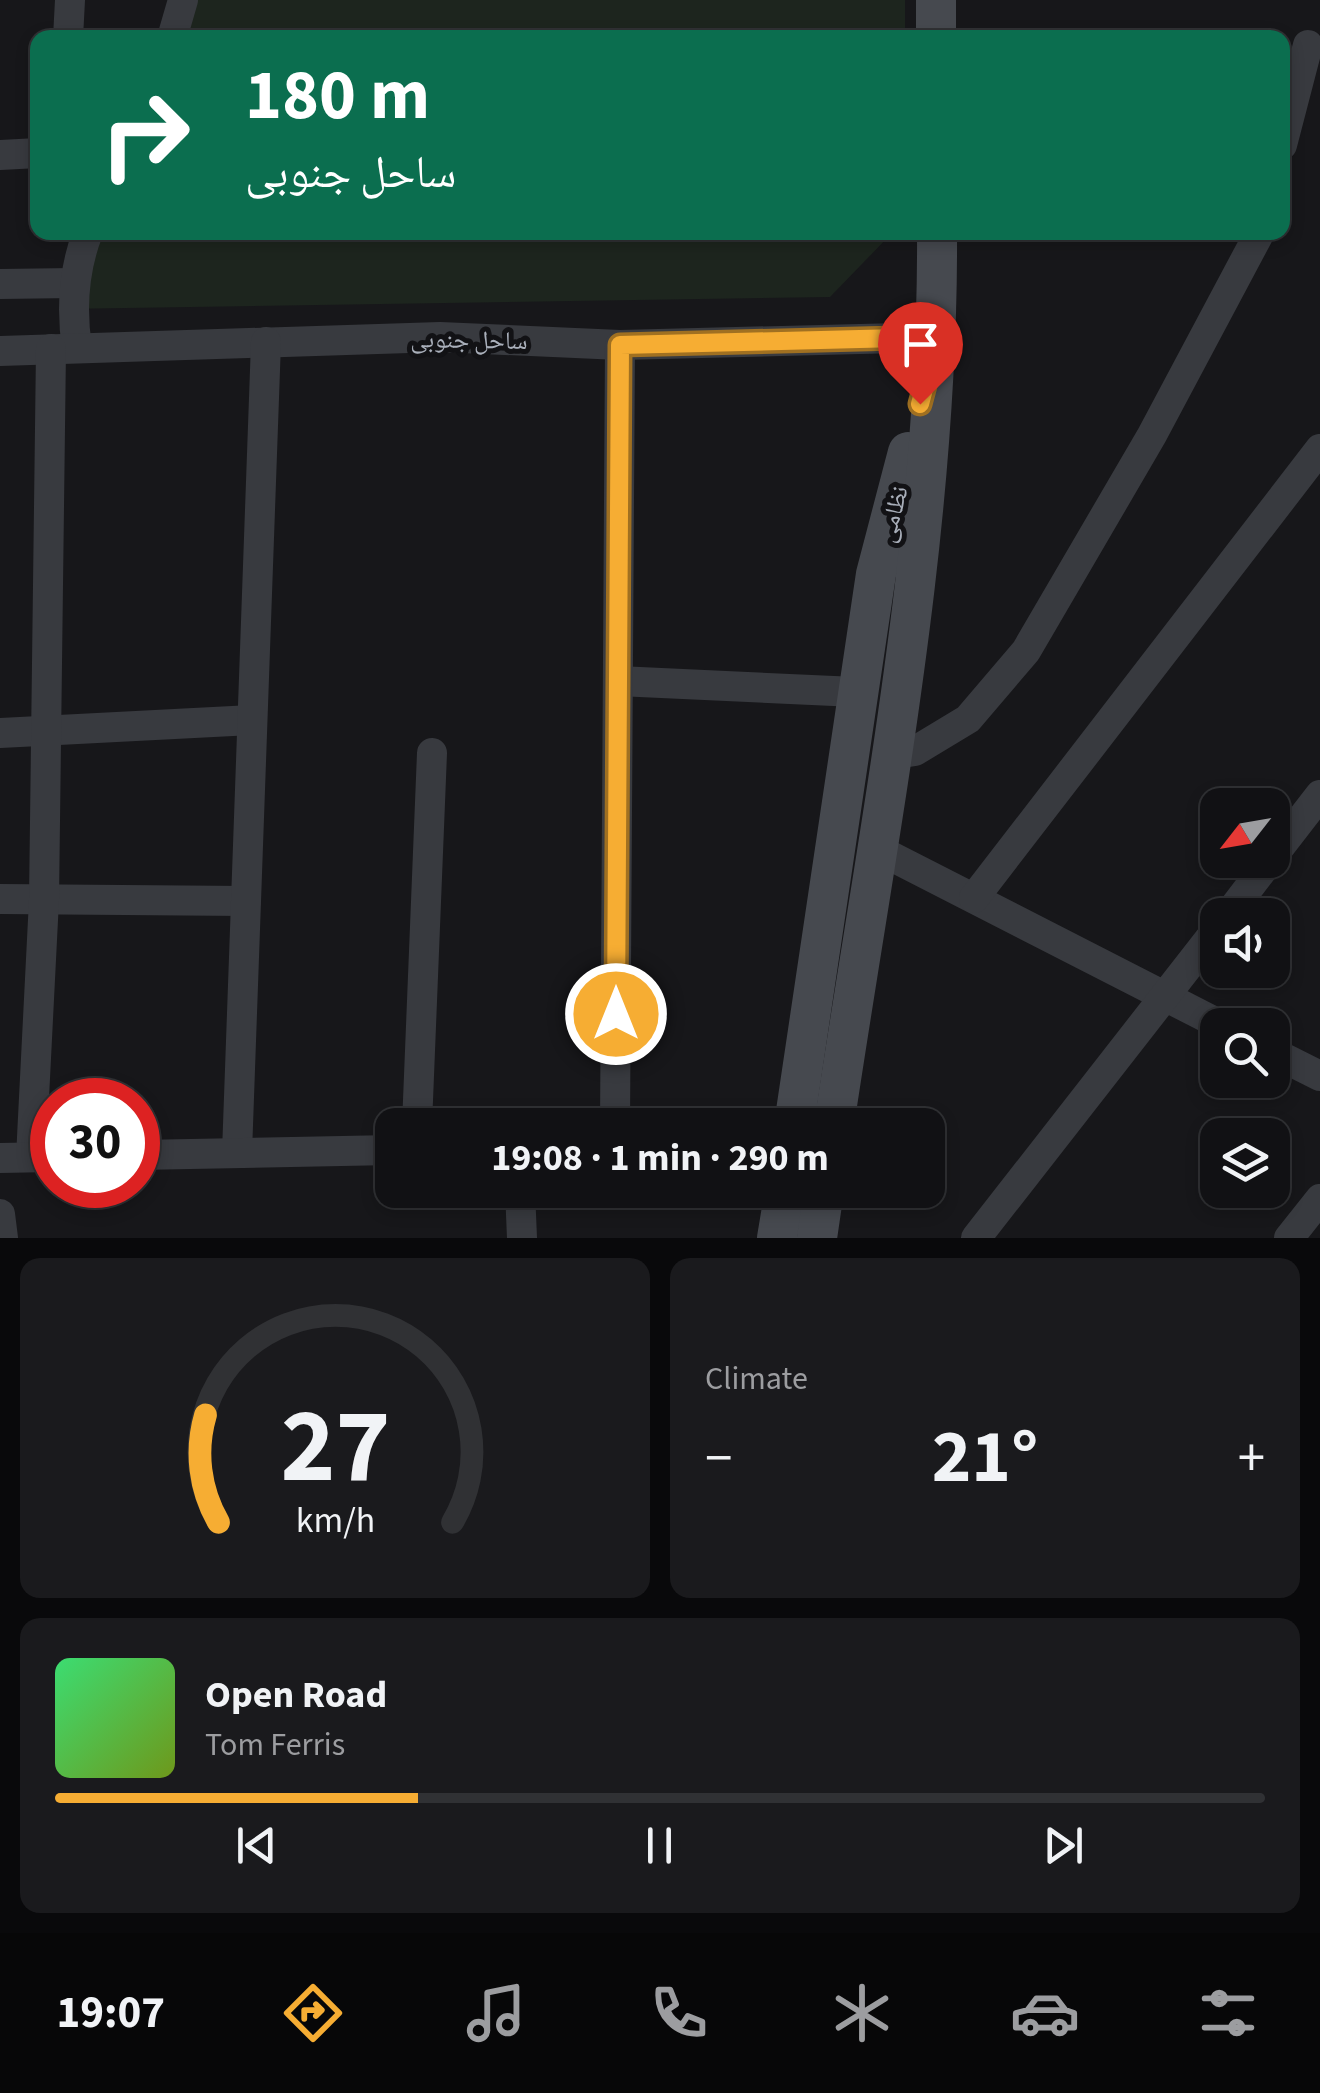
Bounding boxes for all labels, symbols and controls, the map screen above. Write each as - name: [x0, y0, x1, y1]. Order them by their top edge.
- text: 180 m: [245, 46, 430, 146]
- icon: right: [80, 70, 210, 200]
- text: ساحل جنوبی: [245, 141, 456, 205]
- pin: [878, 302, 963, 405]
- icon: arrive: [893, 317, 948, 372]
- street label: ساحل جنوبی: [410, 321, 528, 359]
- street label: نظامی: [868, 482, 918, 547]
- north arrow: [1200, 788, 1290, 878]
- map controls: [1200, 788, 1290, 1208]
- button: sound: [1200, 898, 1290, 988]
- position arrow: [564, 962, 668, 1066]
- button: search: [1200, 1008, 1290, 1098]
- speed limit sign: 30: [30, 1078, 160, 1208]
- button: layers: [1200, 1118, 1290, 1208]
- text: 19:08 · 1 min · 290 m: [491, 1131, 829, 1185]
- text: Climate: [705, 1356, 808, 1402]
- text: 27: [280, 1374, 390, 1522]
- text: 21°: [932, 1404, 1038, 1511]
- text: −: [705, 1420, 732, 1498]
- text: +: [1238, 1420, 1265, 1498]
- text: km/h: [295, 1495, 375, 1546]
- text: Open Road: [205, 1668, 387, 1722]
- text: Tom Ferris: [205, 1722, 345, 1768]
- icon: previous: [229, 1818, 284, 1873]
- icon: pause: [632, 1818, 687, 1873]
- icon: next: [1036, 1818, 1091, 1873]
- icon: directions: [278, 1978, 348, 2048]
- icon: music: [461, 1978, 531, 2048]
- icon: phone: [644, 1978, 714, 2048]
- icon: climate: [827, 1978, 897, 2048]
- icon: car: [1010, 1978, 1080, 2048]
- icon: filters: [1193, 1978, 1263, 2048]
- text: 19:07: [57, 1981, 165, 2045]

